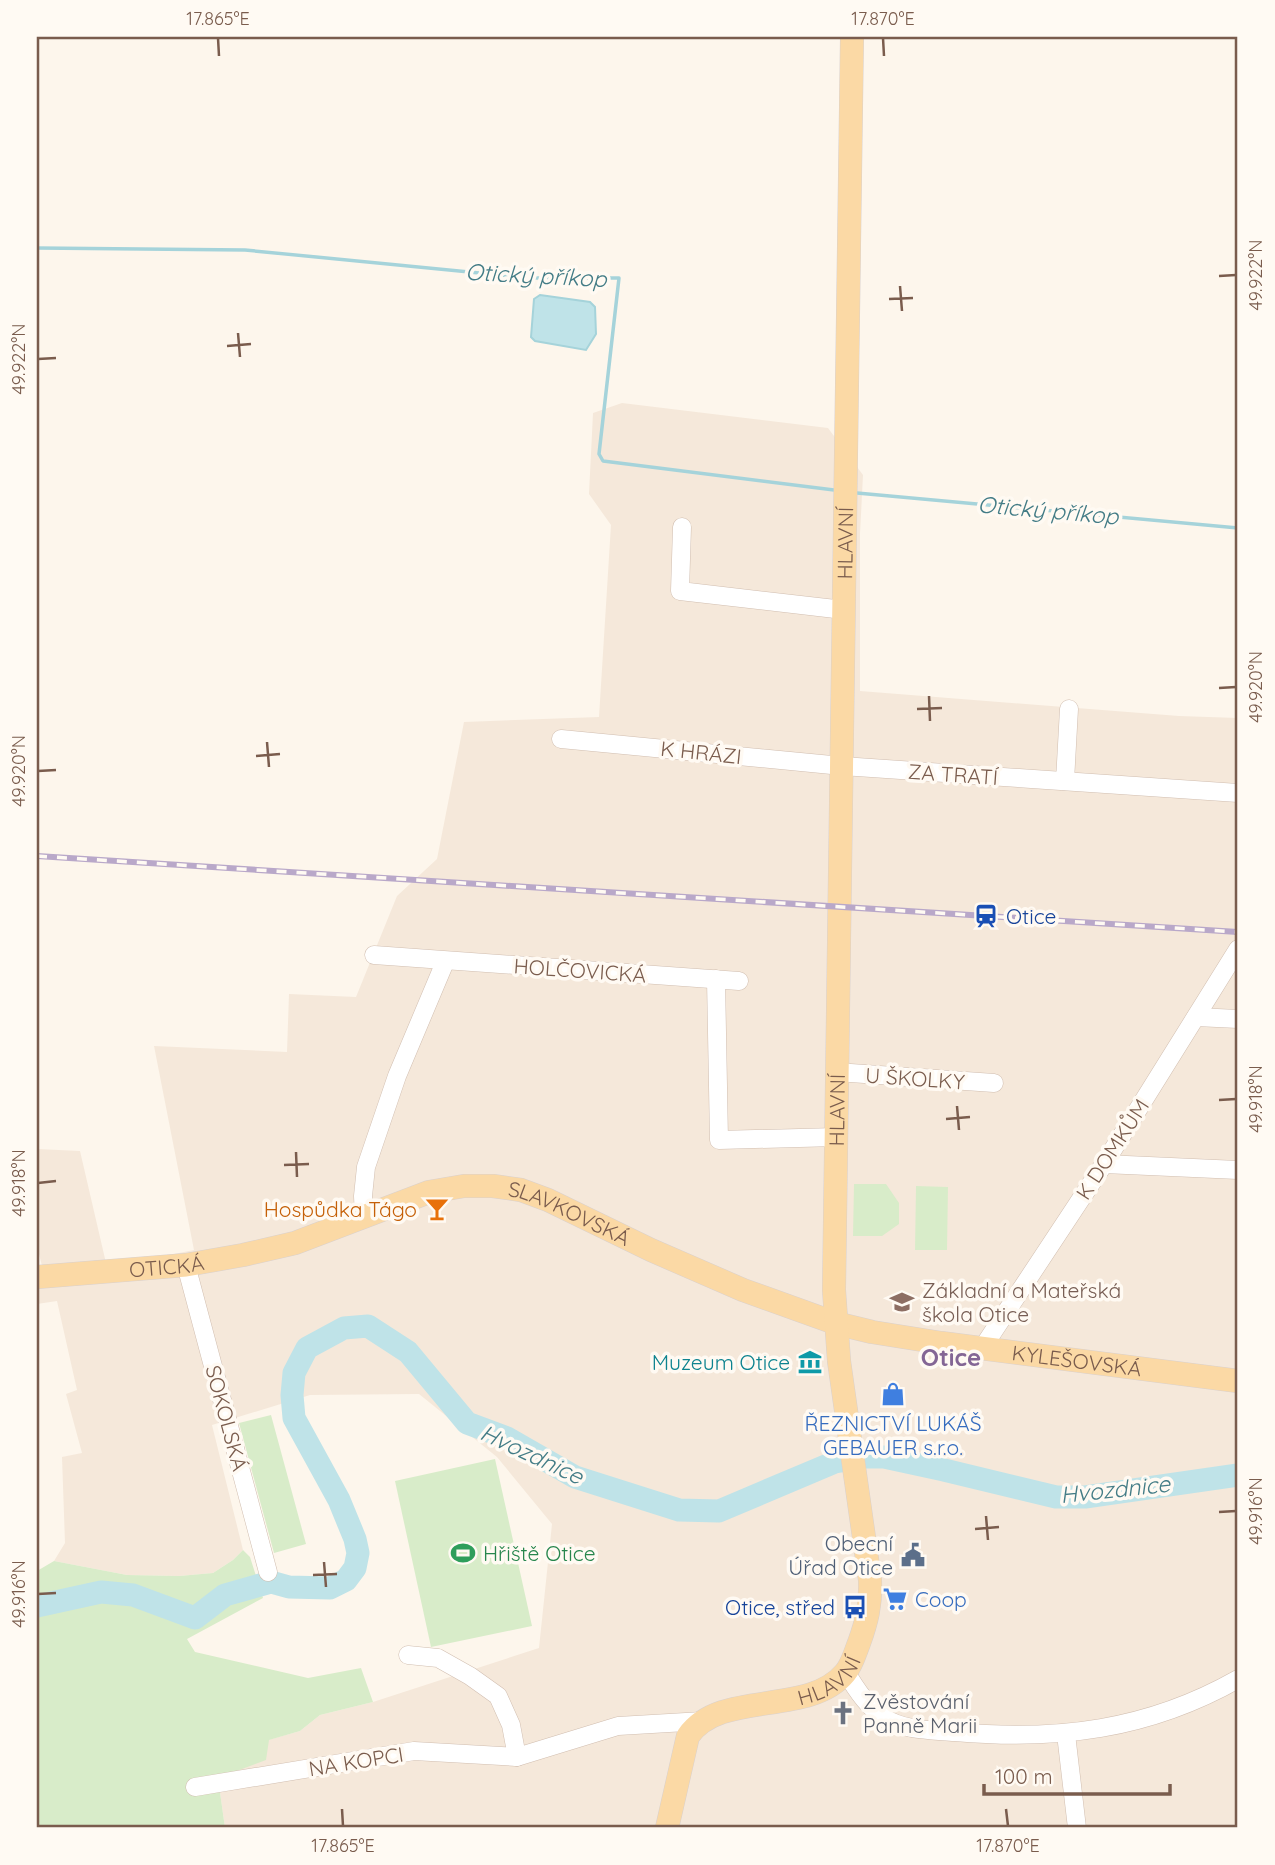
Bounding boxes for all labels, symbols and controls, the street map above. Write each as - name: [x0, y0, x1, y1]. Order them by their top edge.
- text: 17.865°E: [186, 7, 250, 30]
- text: 17.870°E: [851, 7, 915, 30]
- text: 49.922°N: [1244, 240, 1267, 310]
- water label: Otický příkop: [465, 257, 608, 293]
- text: 49.922°N: [7, 324, 30, 394]
- water label: Otický příkop: [976, 489, 1121, 531]
- street label: HLAVNÍ: [831, 506, 858, 580]
- text: 49.920°N: [1244, 651, 1267, 723]
- text: 49.920°N: [7, 735, 30, 807]
- street label: K HRÁZI: [659, 735, 743, 769]
- street label: ZA TRATÍ: [907, 758, 1000, 790]
- station icon: Otice: [972, 902, 1000, 930]
- place label: Otice: [1006, 903, 1056, 929]
- street label: HOLČOVICKÁ: [513, 952, 647, 988]
- street label: U ŠKOLKY: [864, 1062, 966, 1094]
- text: 49.918°N: [1244, 1065, 1267, 1133]
- street label: HLAVNÍ: [823, 1073, 850, 1147]
- street label: K DOMKŮM: [1070, 1094, 1154, 1204]
- text: 49.918°N: [7, 1149, 30, 1217]
- street label: SLAVKOVSKÁ: [507, 1175, 635, 1251]
- bar icon: Hospůdka Tágo: [423, 1195, 451, 1223]
- place label: Hospůdka Tágo: [264, 1196, 417, 1222]
- street label: OTICKÁ: [128, 1249, 206, 1283]
- place label: Základní a Mateřská škola Otice: [922, 1277, 1121, 1327]
- school or university icon: Základní a Mateřská škola Otice: [888, 1288, 916, 1316]
- street label: KYLEŠOVSKÁ: [1010, 1339, 1143, 1382]
- district label: Otice: [921, 1342, 981, 1372]
- museum icon: Muzeum Otice: [796, 1348, 824, 1376]
- place label: Muzeum Otice: [652, 1349, 790, 1375]
- street label: SOKOLSKÁ: [200, 1362, 254, 1474]
- shop icon: ŘEZNICTVÍ LUKÁŠ GEBAUER s.r.o.: [879, 1380, 907, 1408]
- place label: ŘEZNICTVÍ LUKÁŠ GEBAUER s.r.o.: [805, 1410, 981, 1460]
- water label: Hvozdnice: [476, 1418, 589, 1491]
- water label: Hvozdnice: [1059, 1469, 1172, 1509]
- text: 49.916°N: [1244, 1477, 1267, 1545]
- place label: Obecní Úřad Otice: [788, 1530, 894, 1580]
- sports icon: Hřiště Otice: [449, 1539, 477, 1567]
- place label: Hřiště Otice: [483, 1540, 596, 1566]
- public building icon: Obecní Úřad Otice: [899, 1541, 927, 1569]
- text: 49.916°N: [7, 1560, 30, 1628]
- supermarket icon: Coop: [881, 1585, 909, 1613]
- place label: Coop: [915, 1586, 967, 1612]
- bus stop icon: Otice, střed: [841, 1593, 869, 1621]
- place label: Otice, střed: [725, 1594, 835, 1620]
- street label: HLAVNÍ: [795, 1651, 866, 1711]
- place label: Zvěstování Panně Marii: [863, 1688, 977, 1738]
- church icon: Zvěstování Panně Marii: [829, 1699, 857, 1727]
- street label: NA KOPCI: [307, 1741, 405, 1781]
- scale bar: [984, 1753, 1170, 1797]
- text: 100 m: [995, 1763, 1053, 1789]
- text: 17.865°E: [311, 1834, 375, 1857]
- text: 17.870°E: [976, 1834, 1040, 1857]

